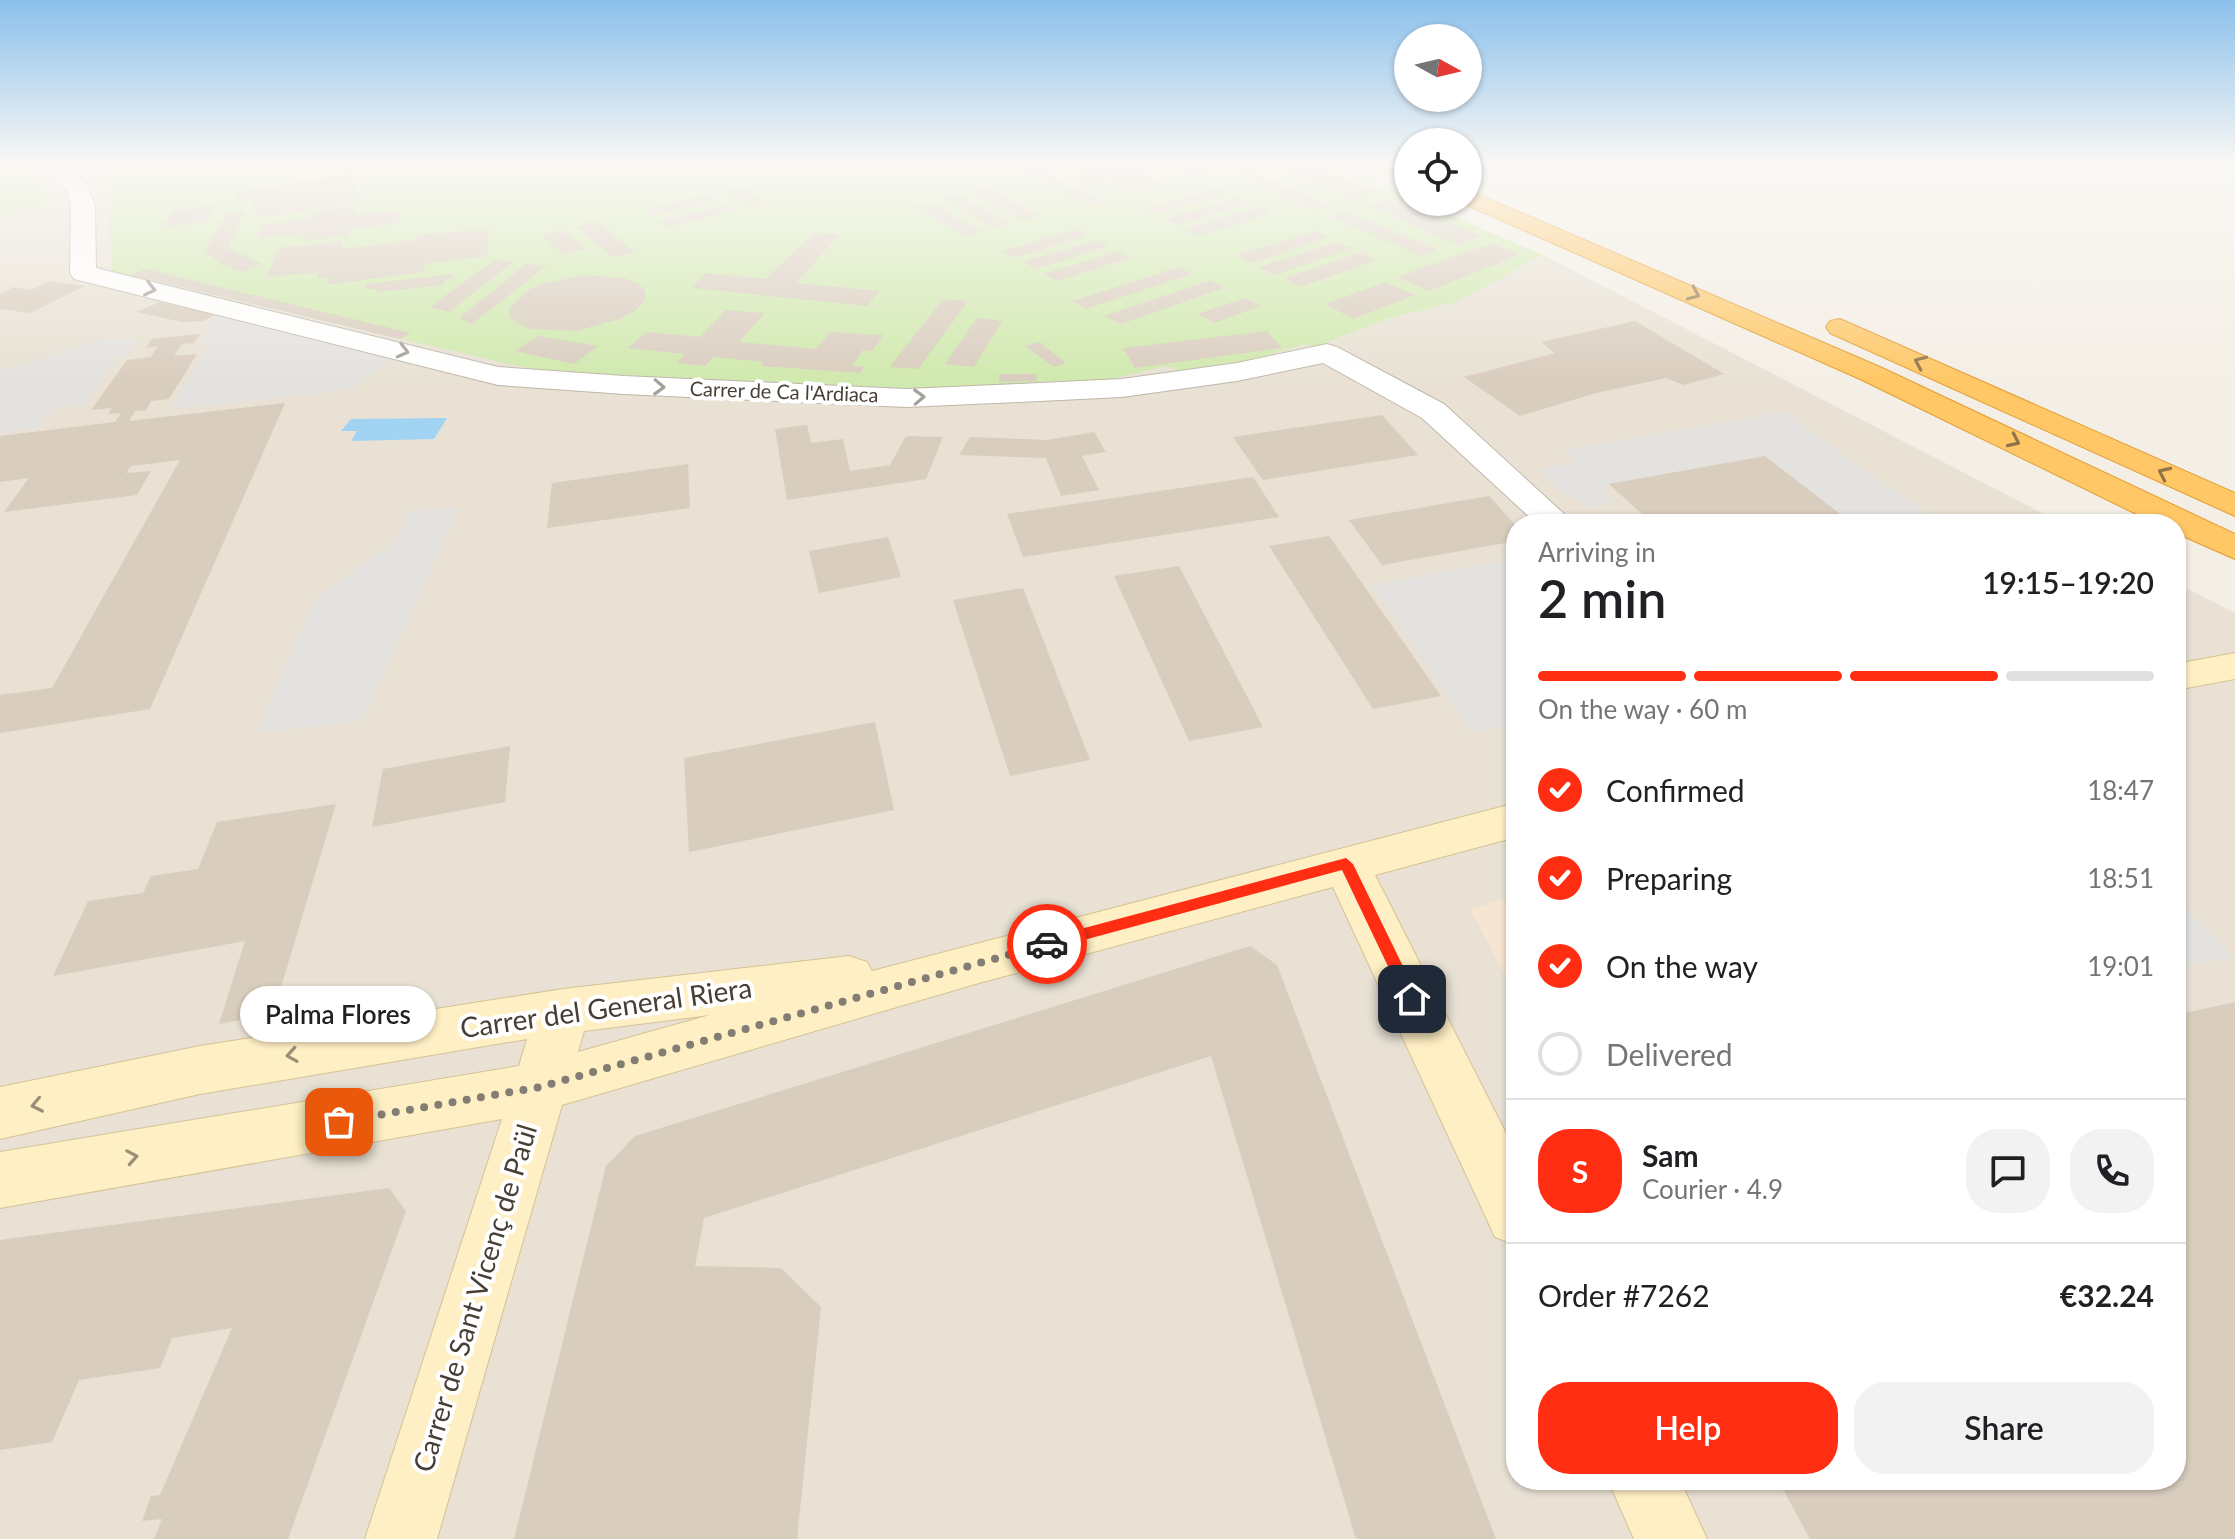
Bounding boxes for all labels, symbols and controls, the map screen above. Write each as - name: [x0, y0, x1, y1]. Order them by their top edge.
- north arrow: [1394, 24, 1482, 112]
- map controls: [1394, 24, 1482, 216]
- button: locate: [1394, 128, 1482, 216]
- one-way arrow: [143, 279, 157, 296]
- one-way arrow: [1686, 284, 1700, 300]
- one-way arrow: [395, 341, 409, 358]
- one-way arrow: [1914, 355, 1928, 371]
- street label: Carrer de Ca l'Ardiaca: [689, 376, 879, 406]
- one-way arrow: [653, 378, 666, 395]
- one-way arrow: [913, 389, 926, 406]
- one-way arrow: [2006, 431, 2021, 447]
- one-way arrow: [2158, 467, 2173, 483]
- text: Arriving in: [1538, 536, 1656, 568]
- text: 19:15–19:20: [1982, 564, 2154, 600]
- text: 2 min: [1538, 567, 1666, 629]
- text: On the way · 60 m: [1538, 693, 1747, 725]
- icon: check: [1538, 768, 1582, 812]
- text: Confirmed: [1606, 772, 1745, 808]
- text: 18:47: [2087, 774, 2154, 806]
- icon: check: [1538, 856, 1582, 900]
- text: Preparing: [1606, 860, 1732, 896]
- text: 18:51: [2087, 862, 2154, 894]
- courier: [1007, 904, 1087, 984]
- icon: car: [1025, 922, 1069, 966]
- icon: check: [1538, 944, 1582, 988]
- text: On the way: [1606, 948, 1758, 984]
- text: 19:01: [2087, 950, 2154, 982]
- pin: [1378, 965, 1446, 1033]
- street label: Carrer del General Riera: [458, 970, 754, 1044]
- icon: home: [1390, 977, 1434, 1021]
- callout: Palma Flores: [241, 986, 437, 1042]
- text: Palma Flores: [265, 998, 411, 1030]
- text: Delivered: [1606, 1036, 1733, 1072]
- one-way arrow: [285, 1046, 299, 1063]
- pin: [305, 1088, 373, 1156]
- one-way arrow: [31, 1096, 44, 1113]
- icon: bag: [317, 1100, 361, 1144]
- street label: Carrer de Sant Vicenç de Paül: [405, 1120, 543, 1476]
- button: chat: [1966, 1129, 2050, 1213]
- button: phone: [2070, 1129, 2154, 1213]
- text: Sam: [1642, 1137, 1699, 1173]
- one-way arrow: [125, 1150, 139, 1167]
- text: S: [1572, 1153, 1588, 1189]
- text: Courier · 4.9: [1642, 1173, 1783, 1205]
- text: Order #7262: [1538, 1277, 1710, 1313]
- text: €32.24: [2060, 1277, 2154, 1313]
- button: Help: [1538, 1382, 1838, 1474]
- button: Share: [1854, 1382, 2154, 1474]

